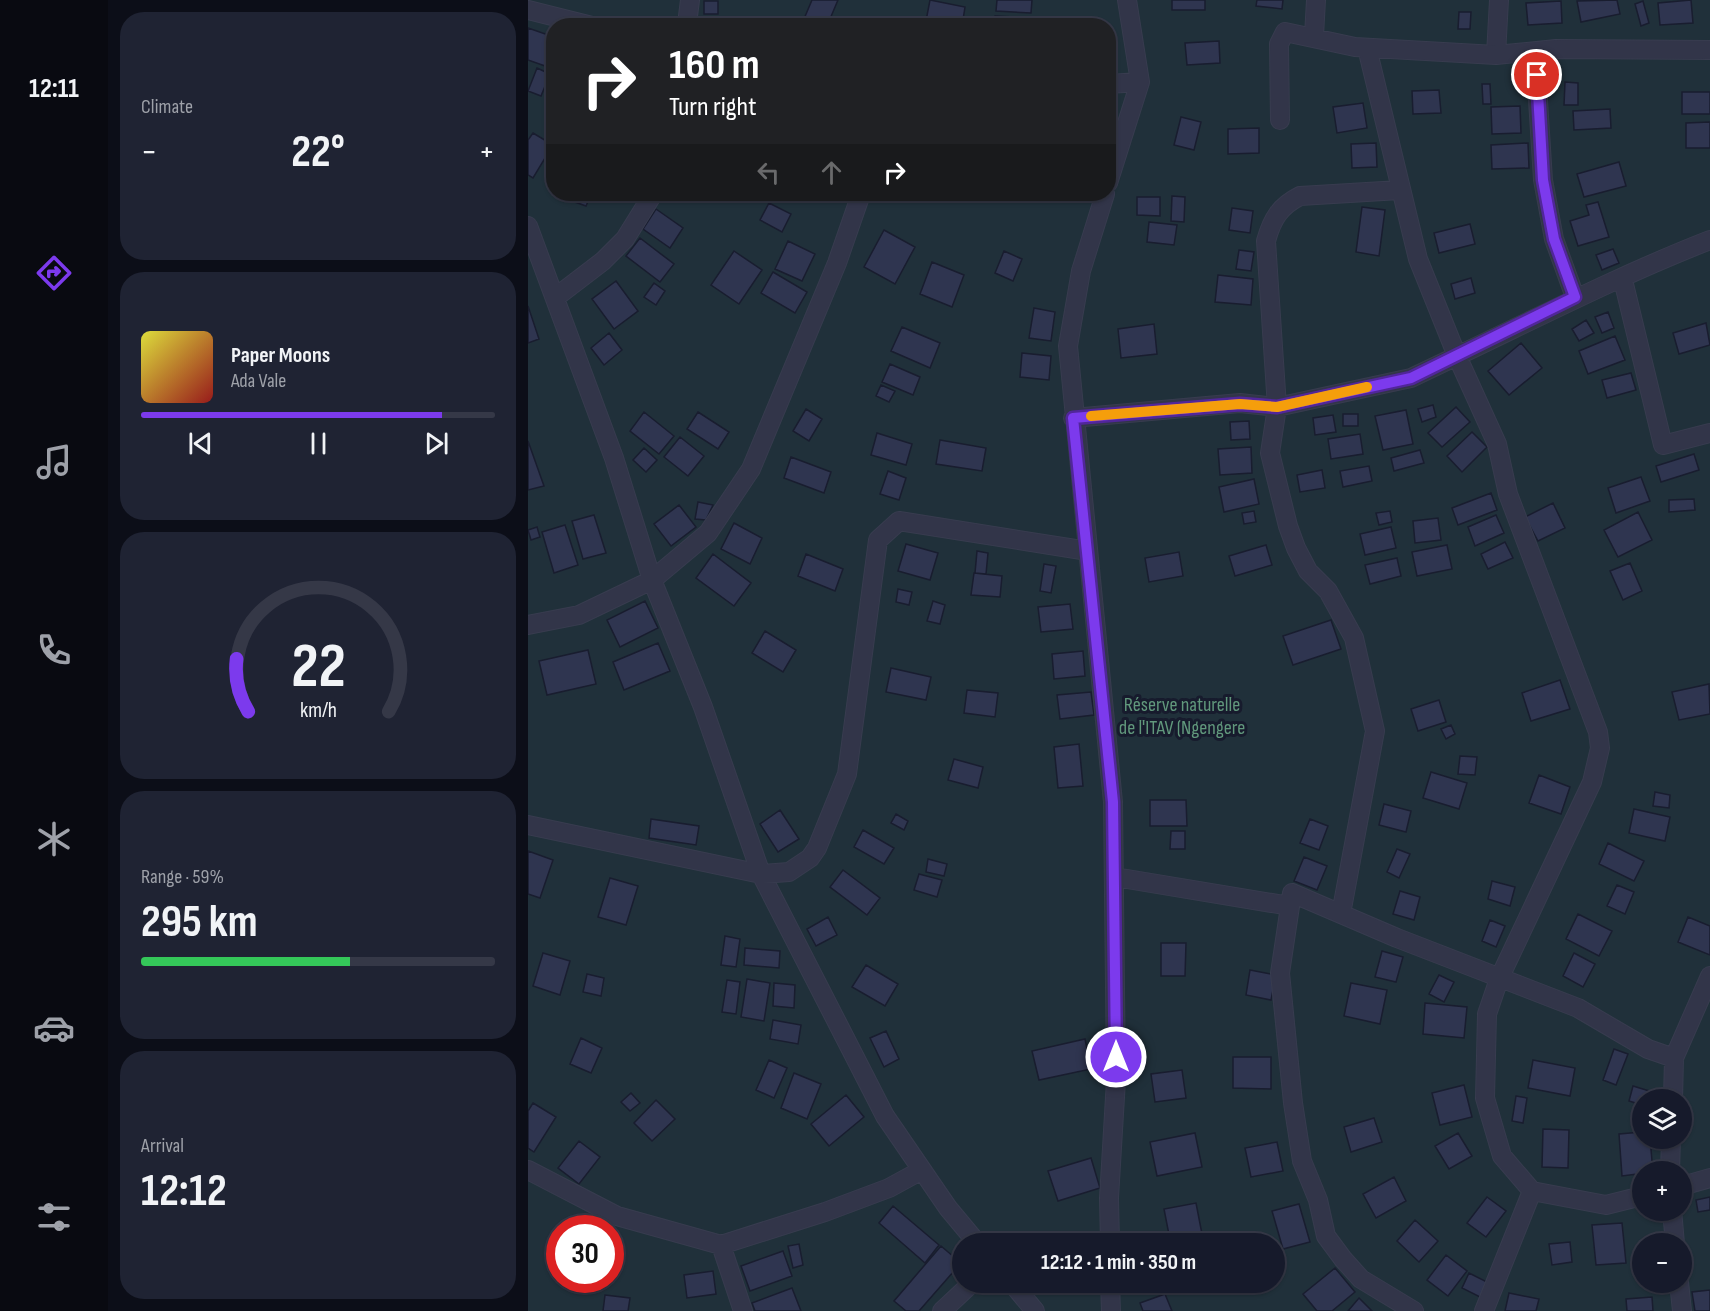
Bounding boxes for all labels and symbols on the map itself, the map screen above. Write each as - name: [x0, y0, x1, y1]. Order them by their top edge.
- pin: [1511, 49, 1562, 100]
- park label: Réserve naturelle de l'ITAV (Ngengere: [1119, 693, 1245, 740]
- position arrow: [1084, 1025, 1148, 1089]
- speed limit sign: 30: [546, 1215, 624, 1293]

